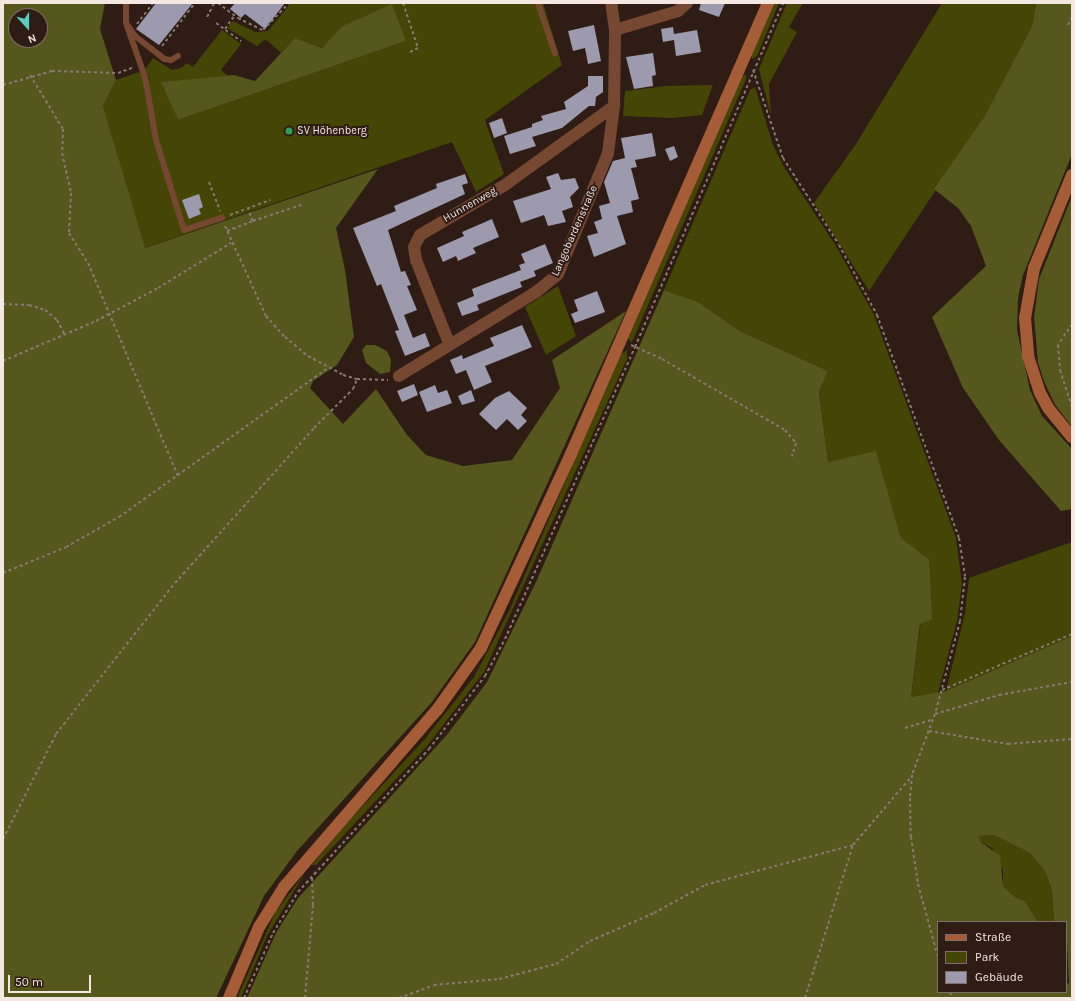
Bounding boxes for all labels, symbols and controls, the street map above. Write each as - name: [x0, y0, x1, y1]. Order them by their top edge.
- north arrow: [8, 8, 48, 48]
- text: N: [26, 31, 38, 46]
- place label: SV Höhenberg: [297, 124, 367, 138]
- marker: SV Höhenberg: [284, 126, 294, 136]
- street label: Hunnenweg: [441, 184, 499, 226]
- street label: Langobardenstraße: [549, 184, 601, 278]
- legend: [937, 921, 1067, 993]
- text: Straße: [975, 930, 1011, 944]
- text: Park: [975, 950, 999, 964]
- scale bar: [10, 967, 93, 993]
- text: Gebäude: [975, 970, 1023, 984]
- text: 50 m: [15, 975, 43, 989]

